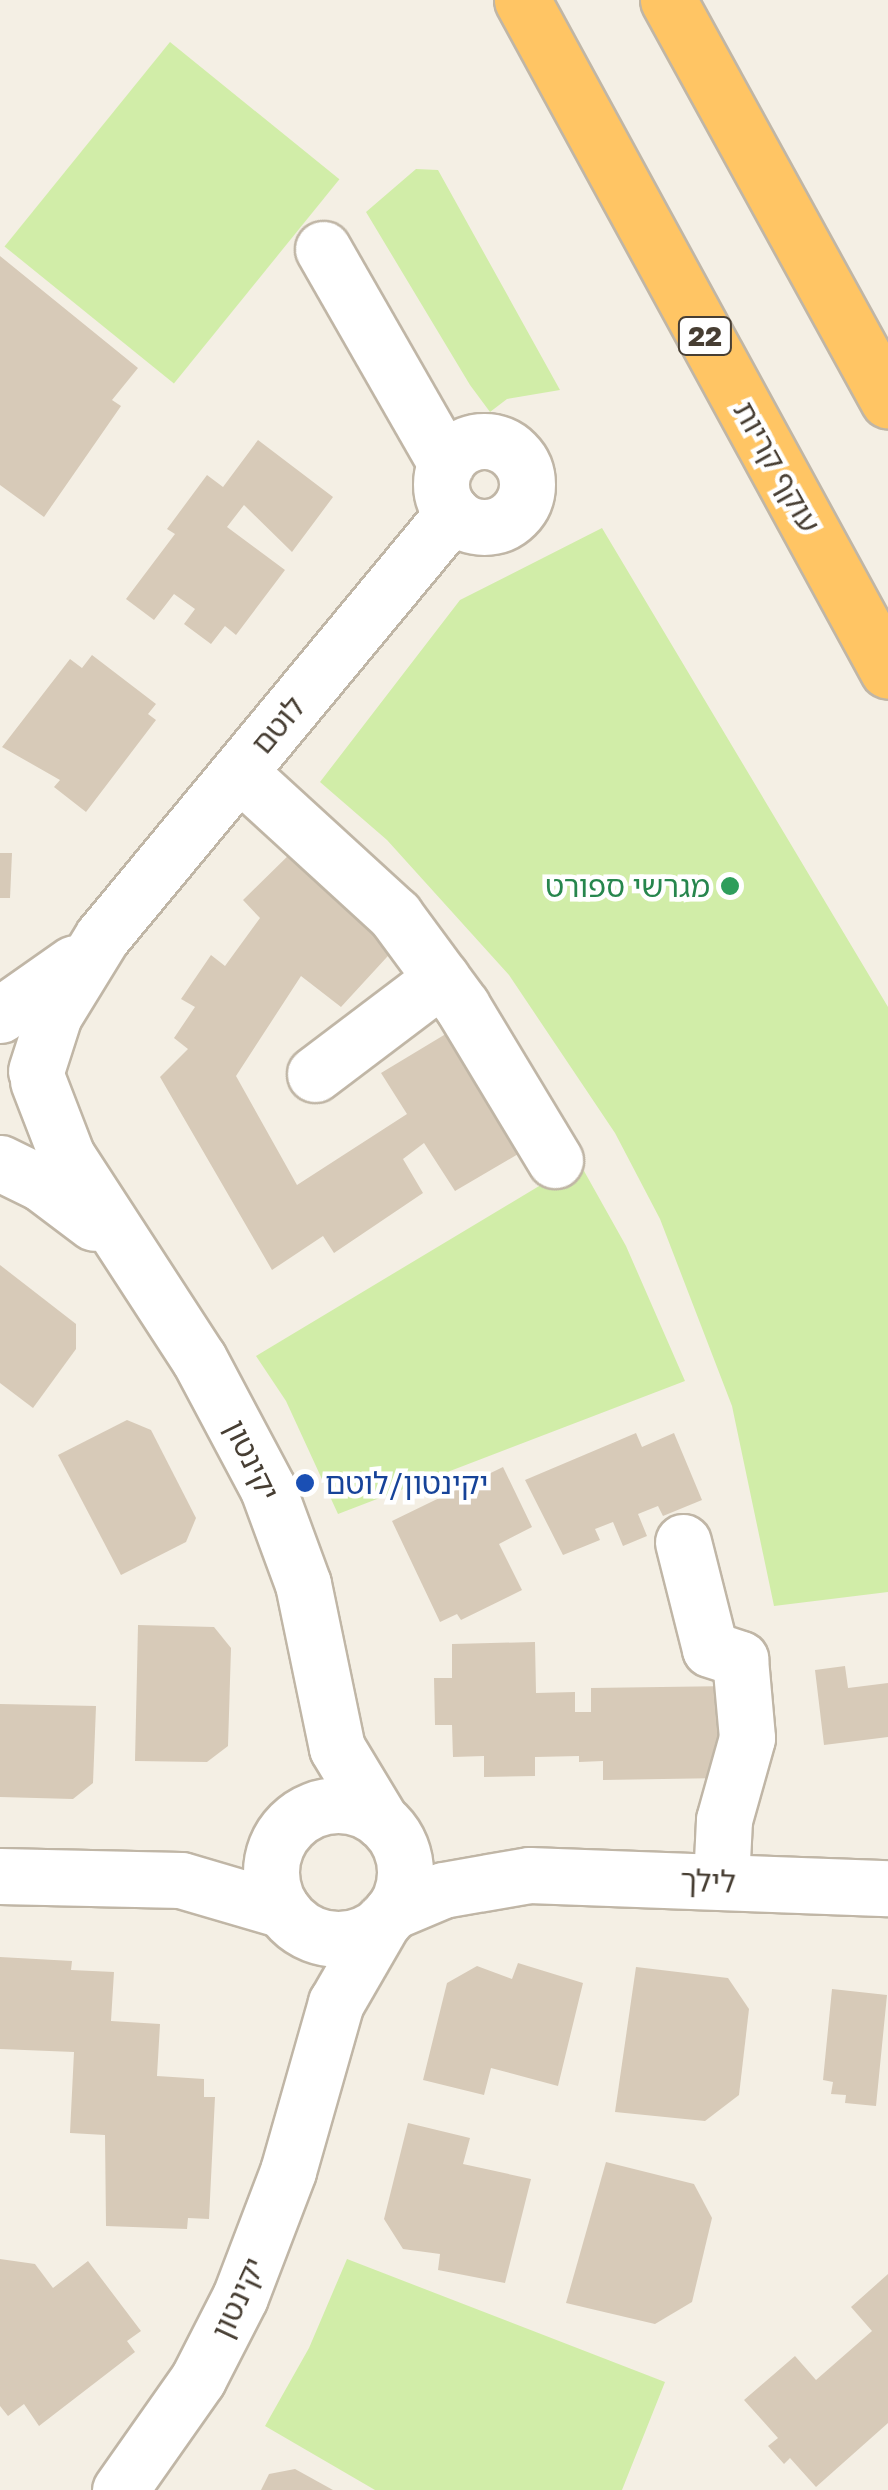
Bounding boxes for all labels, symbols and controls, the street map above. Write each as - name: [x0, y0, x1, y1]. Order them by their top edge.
- road number: 22: [678, 313, 732, 359]
- street label: עוקף קריות: [726, 395, 828, 539]
- street label: לוטם: [244, 689, 312, 761]
- place label: מגרשי ספורט: [545, 868, 710, 904]
- marker: מגרשי ספורט: [719, 875, 741, 897]
- street label: יקינטון: [217, 1414, 287, 1506]
- place label: יקינטון/לוטם: [325, 1465, 488, 1501]
- marker: יקינטון/לוטם: [294, 1472, 316, 1494]
- street label: לילך: [680, 1862, 736, 1900]
- street label: יקינטון: [204, 2252, 272, 2344]

